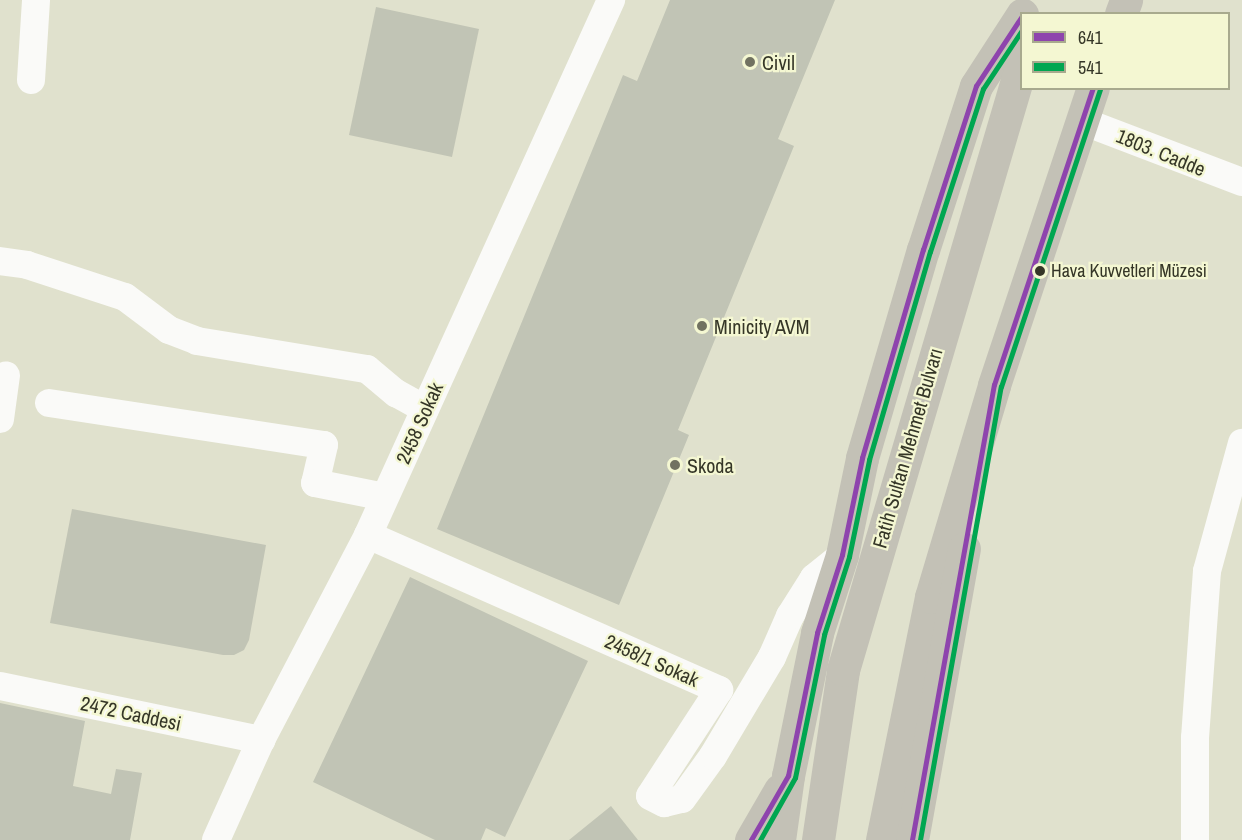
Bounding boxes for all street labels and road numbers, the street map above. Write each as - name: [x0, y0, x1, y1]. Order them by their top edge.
- street label: 1803. Cadde: [1113, 123, 1209, 181]
- street label: Fatih Sultan Mehmet Bulvarı: [867, 345, 947, 551]
- street label: 2458 Sokak: [390, 379, 448, 467]
- street label: 2458/1 Sokak: [601, 629, 703, 691]
- street label: 2472 Caddesi: [79, 691, 183, 735]

